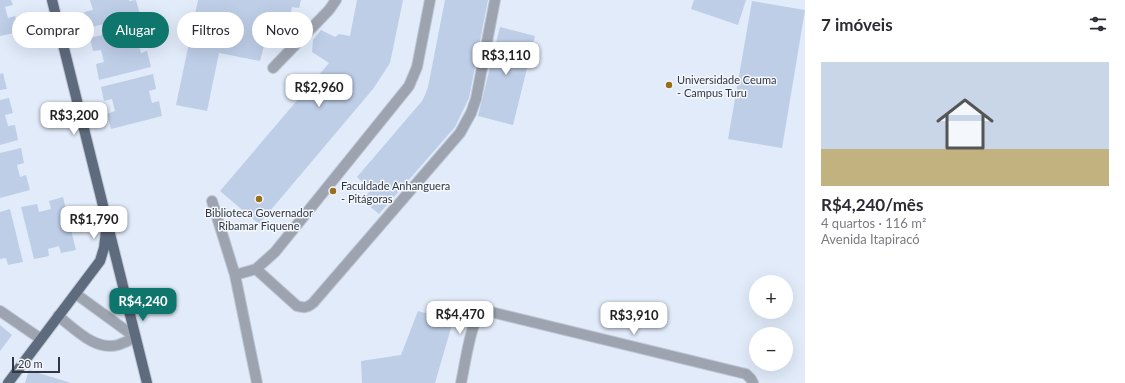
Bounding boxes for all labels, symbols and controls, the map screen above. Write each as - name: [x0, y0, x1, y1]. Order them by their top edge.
- chip: Comprar: [12, 12, 94, 48]
- chip: Alugar: [102, 12, 169, 48]
- chip: Filtros: [177, 12, 244, 48]
- chip: Novo: [252, 12, 313, 48]
- icon: filters: [1087, 13, 1109, 35]
- text: 7 imóveis: [821, 14, 893, 35]
- pin: R$3,110: [469, 42, 543, 76]
- text: R$3,110: [481, 47, 531, 63]
- place label: Universidade Ceuma - Campus Turu: [677, 73, 777, 99]
- pin: R$2,960: [282, 74, 356, 108]
- text: R$2,960: [294, 79, 344, 95]
- marker: Universidade Ceuma - Campus Turu: [664, 80, 674, 90]
- icon: home: [929, 88, 1001, 160]
- pin: R$3,200: [37, 102, 111, 136]
- text: R$3,200: [49, 107, 99, 123]
- place label: Faculdade Anhanguera - Pitágoras: [341, 179, 450, 205]
- marker: Faculdade Anhanguera - Pitágoras: [328, 186, 338, 196]
- marker: Biblioteca Governador Ribamar Fiquene: [254, 194, 264, 204]
- text: R$4,240/mês: [821, 194, 923, 215]
- pin: R$1,790: [57, 206, 131, 240]
- place label: Biblioteca Governador Ribamar Fiquene: [205, 206, 313, 232]
- text: R$1,790: [69, 211, 119, 227]
- text: 4 quartos · 116 m²: [821, 215, 926, 231]
- text: Avenida Itapiracó: [821, 231, 920, 247]
- map controls: [749, 275, 793, 371]
- button: +: [749, 275, 793, 319]
- pin: R$4,240: [106, 288, 180, 322]
- text: R$4,240: [118, 293, 168, 309]
- pin: R$4,470: [423, 301, 497, 335]
- pin: R$3,910: [597, 302, 671, 336]
- text: R$4,470: [435, 306, 485, 322]
- text: R$3,910: [609, 307, 659, 323]
- button: −: [749, 327, 793, 371]
- scale bar: [12, 355, 60, 374]
- text: 20 m: [18, 357, 43, 370]

